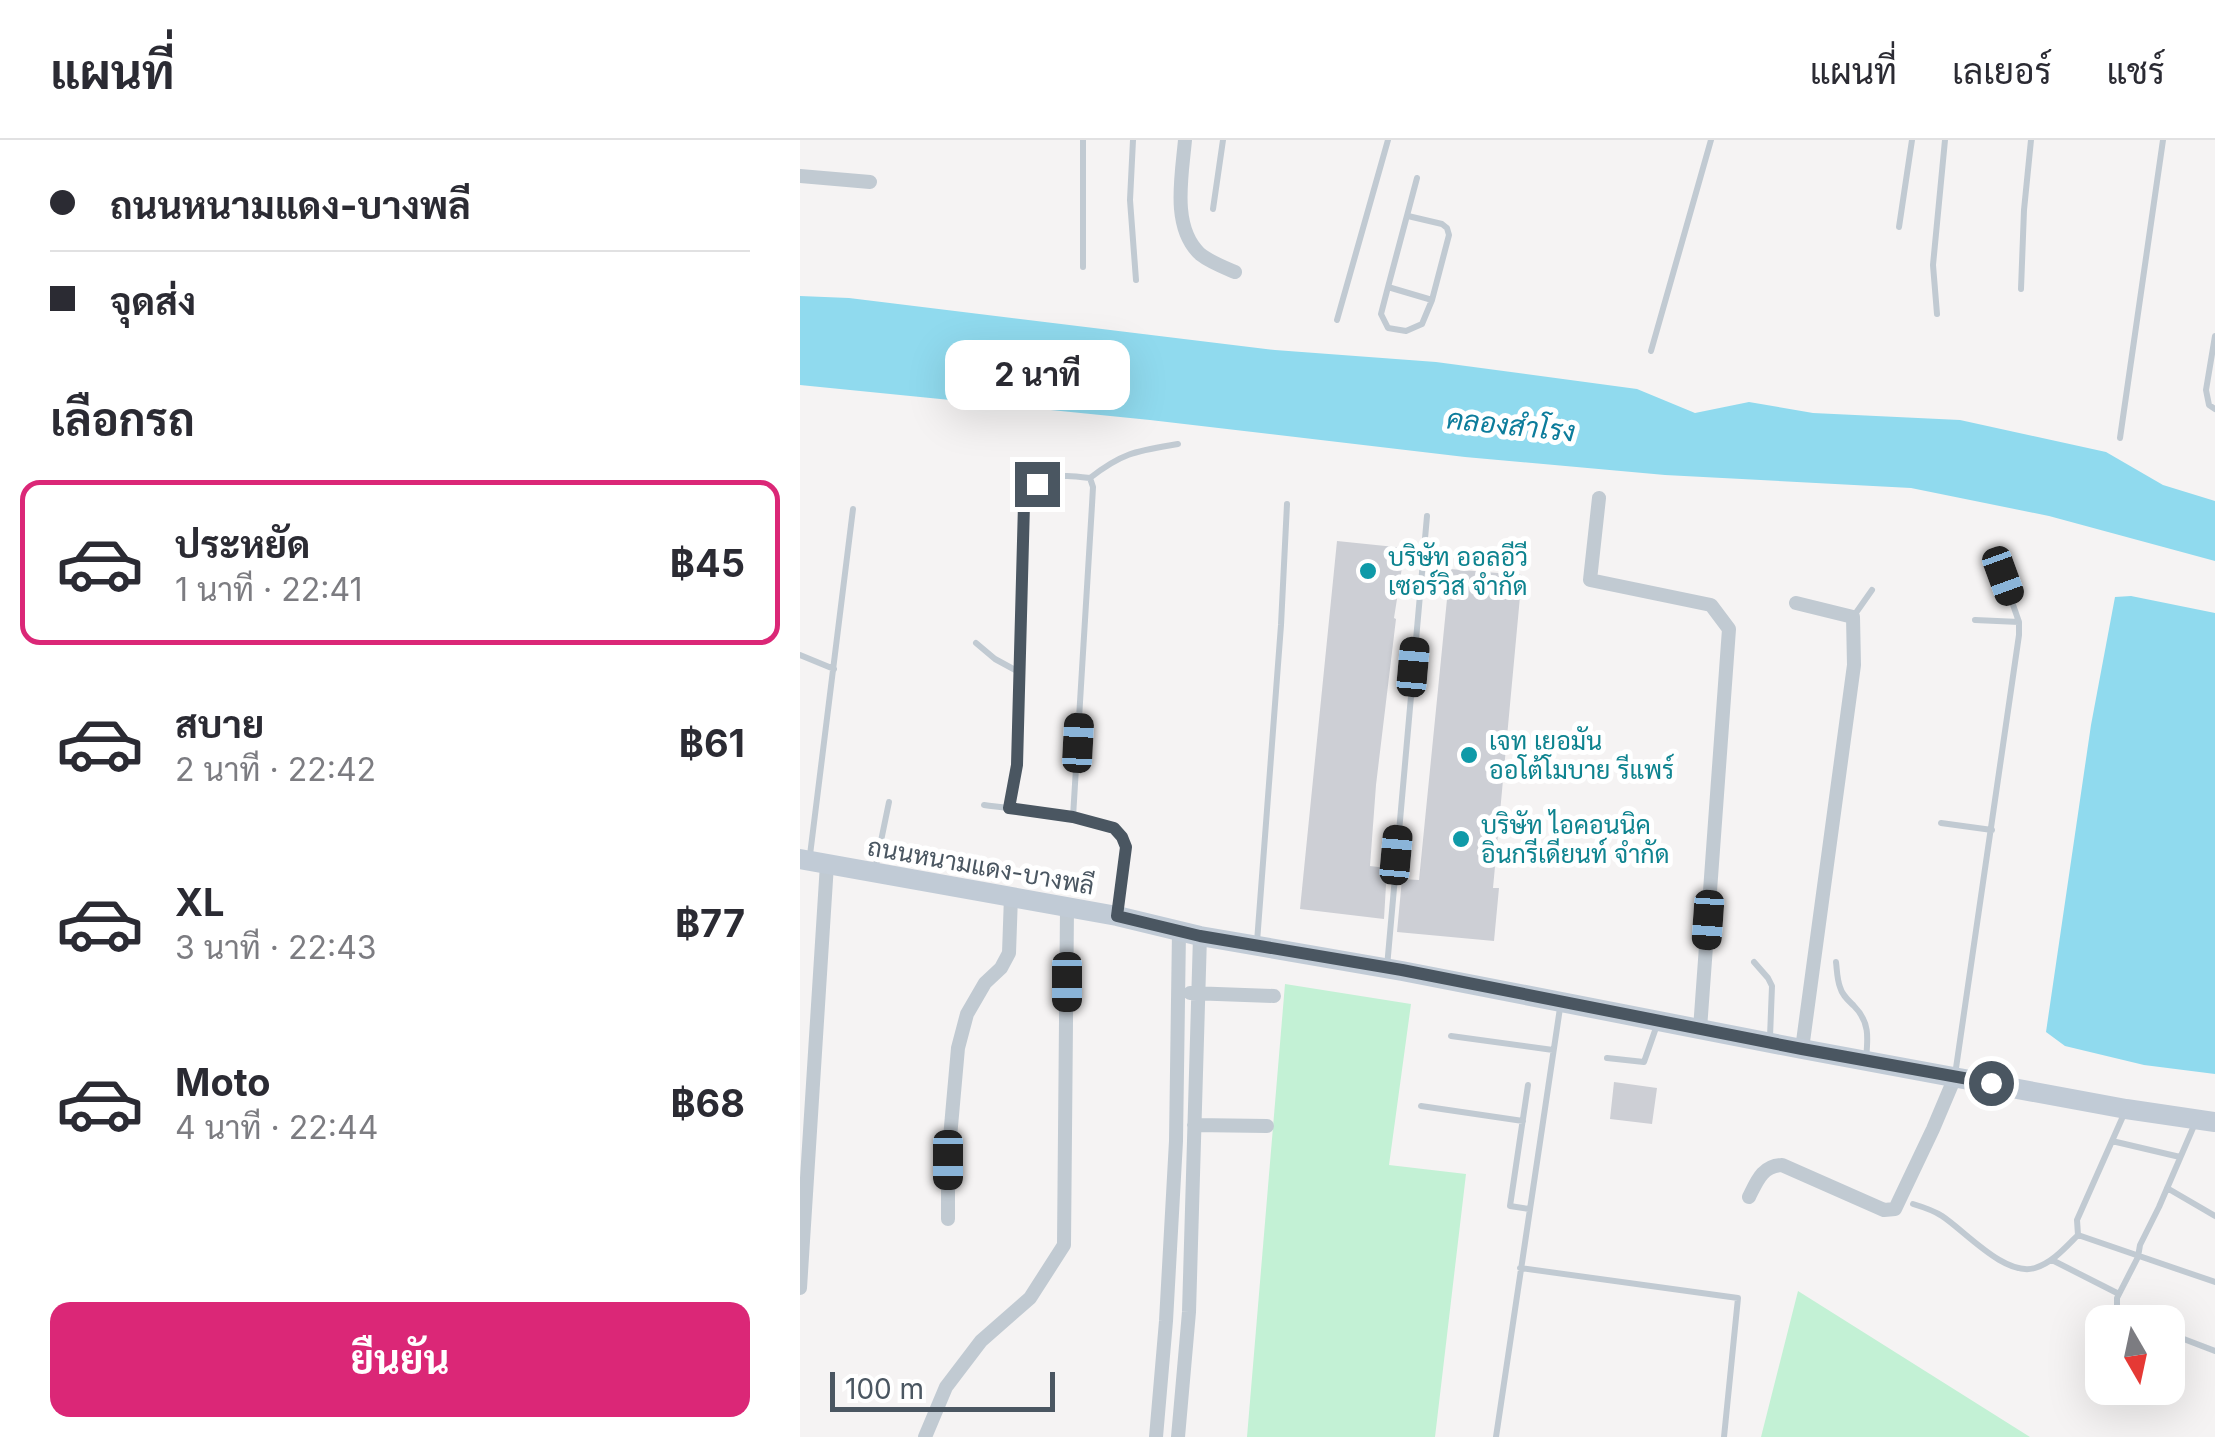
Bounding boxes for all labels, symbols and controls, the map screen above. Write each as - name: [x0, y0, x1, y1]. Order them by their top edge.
- text: แผนที่: [50, 42, 174, 101]
- text: แผนที่: [1810, 50, 1897, 92]
- text: เลเยอร์: [1952, 50, 2052, 92]
- text: แชร์: [2107, 50, 2165, 92]
- text: ถนนหนามแดง-บางพลี: [110, 182, 471, 228]
- text: จุดส่ง: [110, 278, 196, 324]
- callout: 2 นาที: [944, 339, 1130, 409]
- text: 2 นาที: [994, 355, 1081, 394]
- text: เลือกรถ: [50, 392, 195, 447]
- water label: คลองสำโรง: [1445, 399, 1577, 449]
- route end: [1015, 462, 1060, 507]
- icon: car: [55, 518, 145, 608]
- text: ประหยัด: [175, 521, 310, 567]
- text: ฿45: [670, 540, 745, 586]
- place label: บริษัท ออลอีวี เซอร์วิส จำกัด: [1388, 541, 1528, 601]
- car: [1979, 543, 2027, 609]
- marker: บริษัท ออลอีวี เซอร์วิส จำกัด: [1357, 560, 1379, 582]
- text: 1 นาที · 22:41: [175, 570, 362, 609]
- car: [1395, 636, 1431, 698]
- icon: car: [55, 698, 145, 788]
- text: สบาย: [175, 701, 264, 747]
- car: [1061, 712, 1095, 774]
- text: ฿61: [679, 720, 745, 766]
- place label: เจท เยอมัน ออโต้โมบาย รีแพร์: [1489, 725, 1674, 785]
- marker: เจท เยอมัน ออโต้โมบาย รีแพร์: [1458, 744, 1480, 766]
- text: 2 นาที · 22:42: [175, 750, 376, 789]
- place label: บริษัท ไอคอนนิค อินกรีเดียนท์ จำกัด: [1481, 809, 1670, 869]
- car: [1378, 824, 1414, 886]
- marker: บริษัท ไอคอนนิค อินกรีเดียนท์ จำกัด: [1450, 828, 1472, 850]
- street label: ถนนหนามแดง-บางพลี: [865, 830, 1097, 901]
- icon: car: [55, 878, 145, 968]
- text: XL: [175, 879, 225, 925]
- car: [1691, 889, 1725, 951]
- text: ฿77: [675, 900, 745, 946]
- text: 3 นาที · 22:43: [175, 928, 377, 967]
- car: [1052, 952, 1082, 1012]
- icon: car: [55, 1058, 145, 1148]
- text: Moto: [175, 1059, 271, 1105]
- route start: [1969, 1061, 2014, 1106]
- text: ฿68: [670, 1080, 745, 1126]
- text: 4 นาที · 22:44: [175, 1108, 378, 1147]
- car: [933, 1130, 963, 1190]
- button: ยืนยัน: [50, 1302, 750, 1417]
- north arrow: [2085, 1305, 2185, 1405]
- map controls: [2085, 1305, 2185, 1405]
- scale bar: [830, 1367, 1055, 1412]
- text: 100 m: [845, 1372, 924, 1406]

